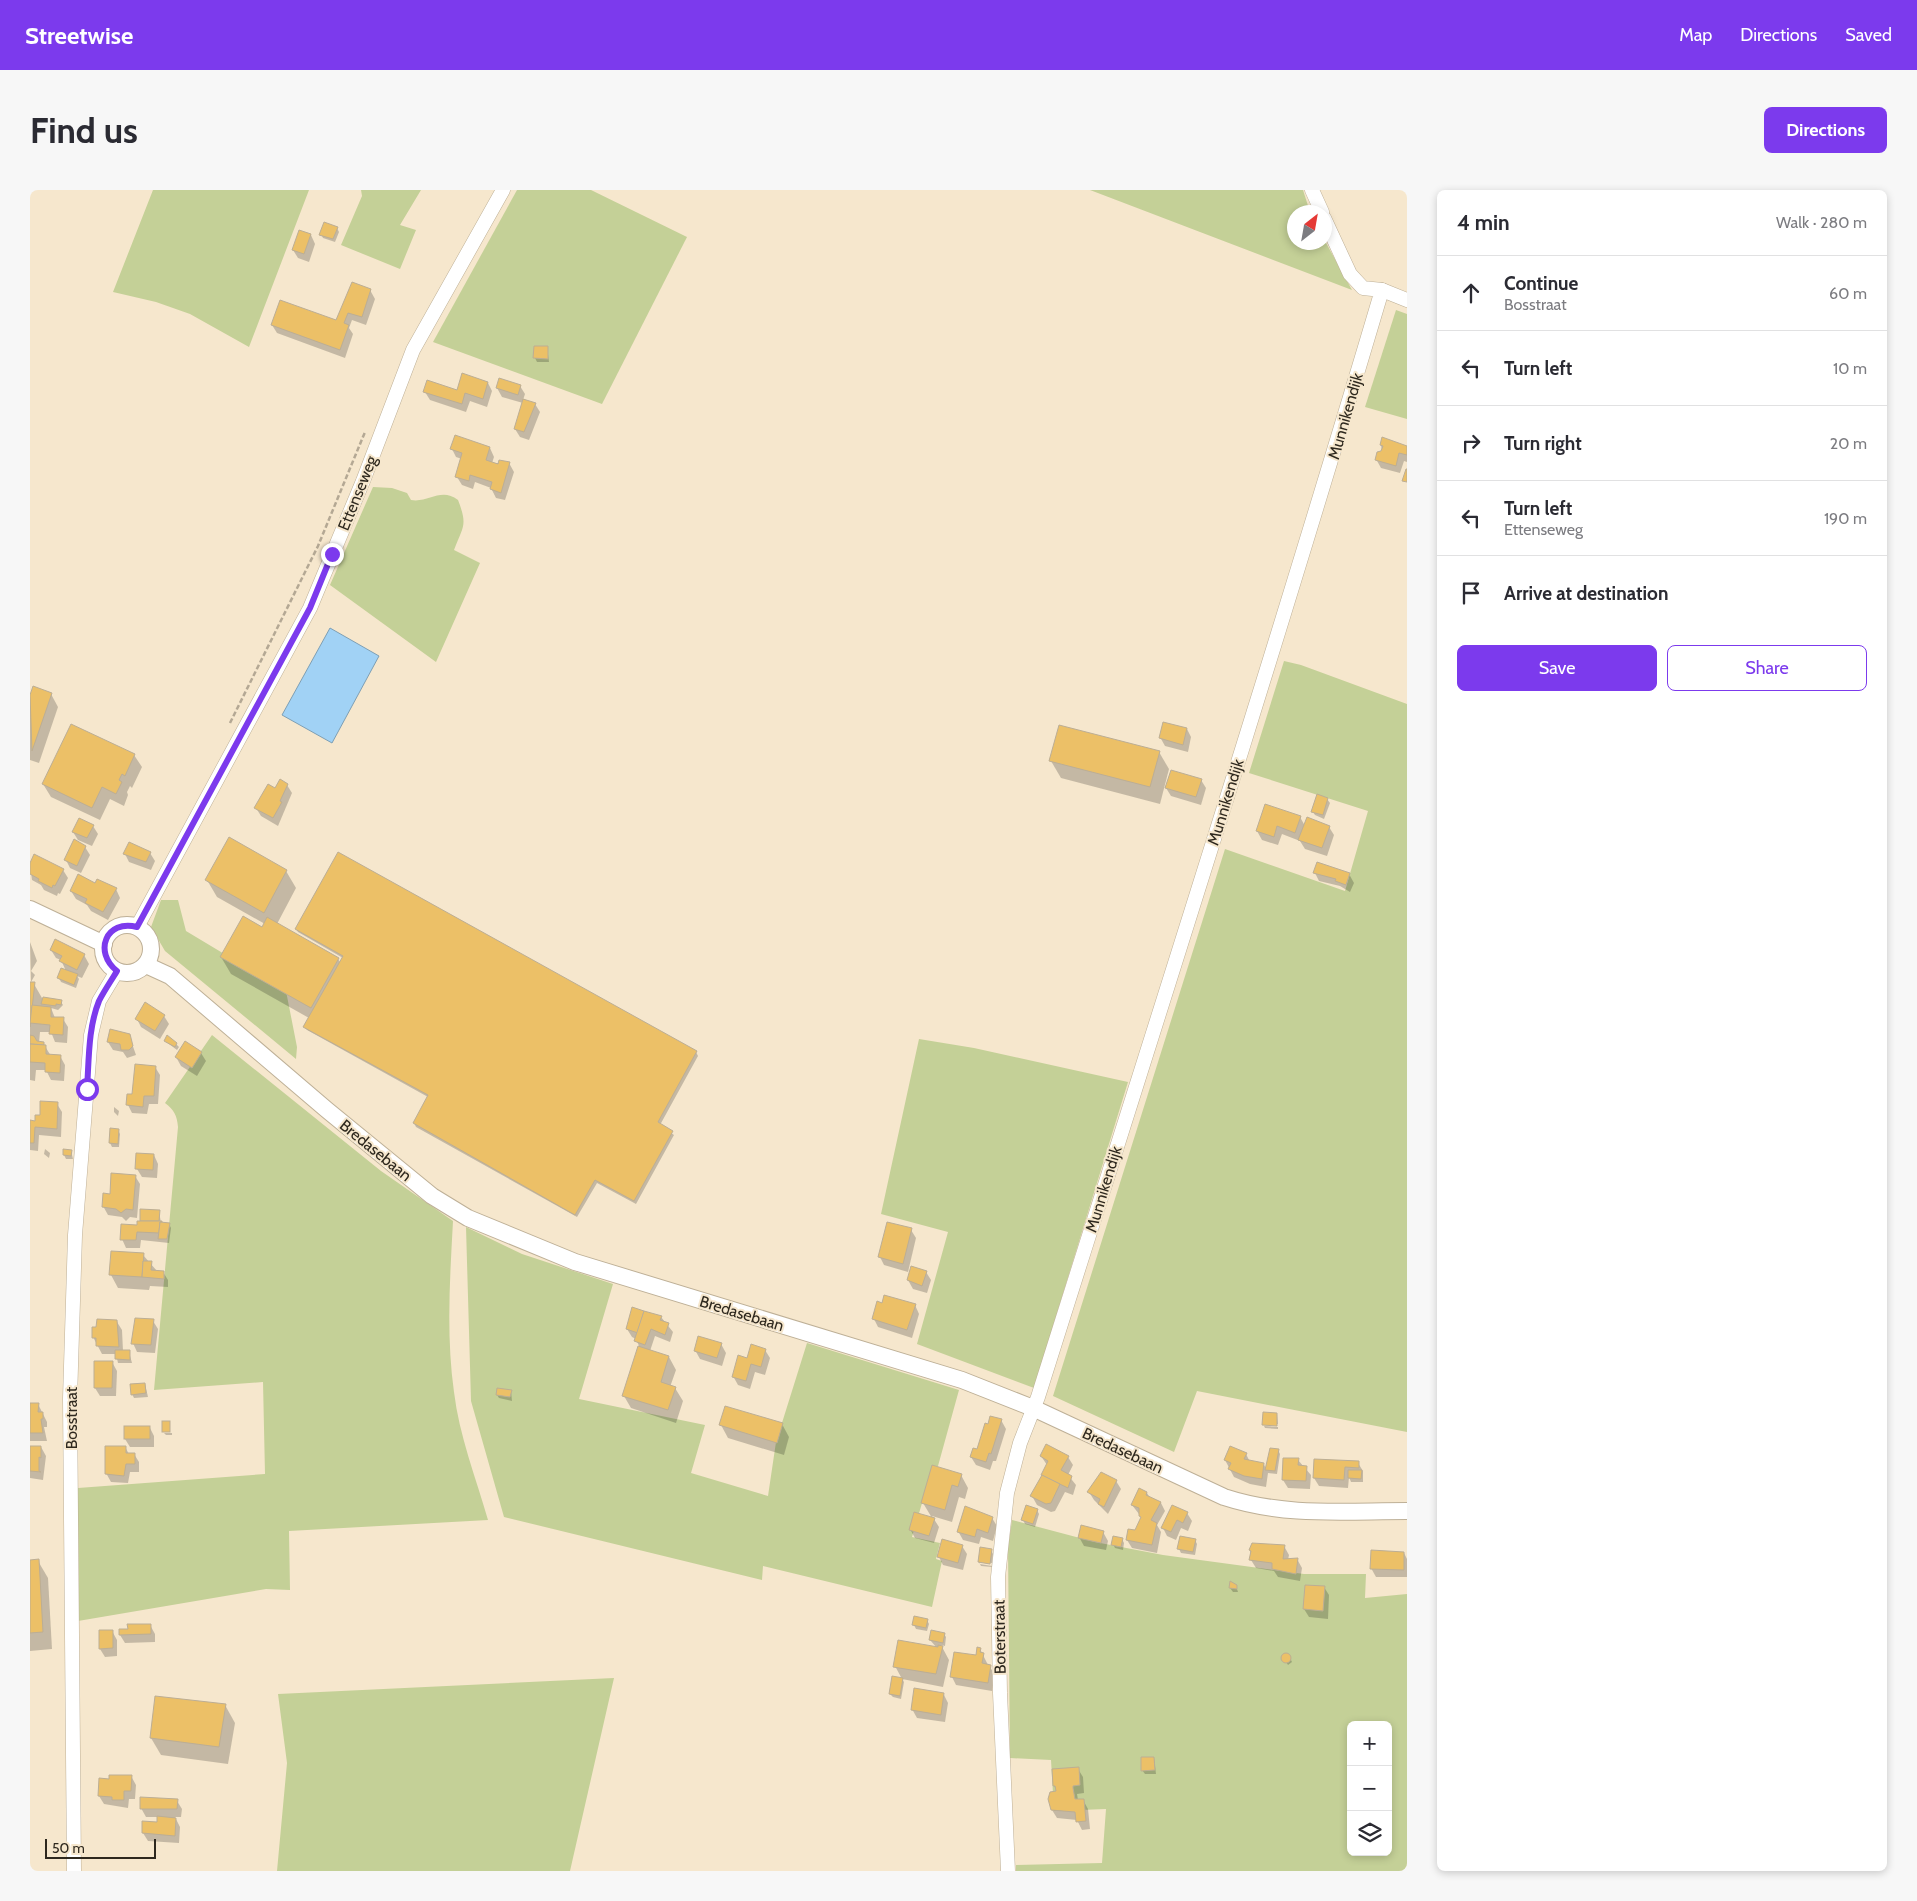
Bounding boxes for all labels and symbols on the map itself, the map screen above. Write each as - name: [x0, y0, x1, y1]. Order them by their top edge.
- north arrow: [1287, 205, 1332, 250]
- street label: Munnikendijk: [1324, 370, 1367, 462]
- street label: Ettenseweg: [334, 452, 381, 533]
- route end: [321, 543, 344, 566]
- street label: Munnikendijk: [1203, 756, 1248, 848]
- route start: [76, 1078, 99, 1101]
- street label: Bredasebaan: [336, 1116, 416, 1185]
- street label: Munnikendijk: [1081, 1143, 1126, 1235]
- street label: Bredasebaan: [697, 1292, 786, 1335]
- street label: Bosstraat: [62, 1386, 81, 1449]
- street label: Bredasebaan: [1079, 1423, 1166, 1477]
- street label: Boterstraat: [989, 1599, 1010, 1674]
- scale bar: [45, 1836, 156, 1859]

